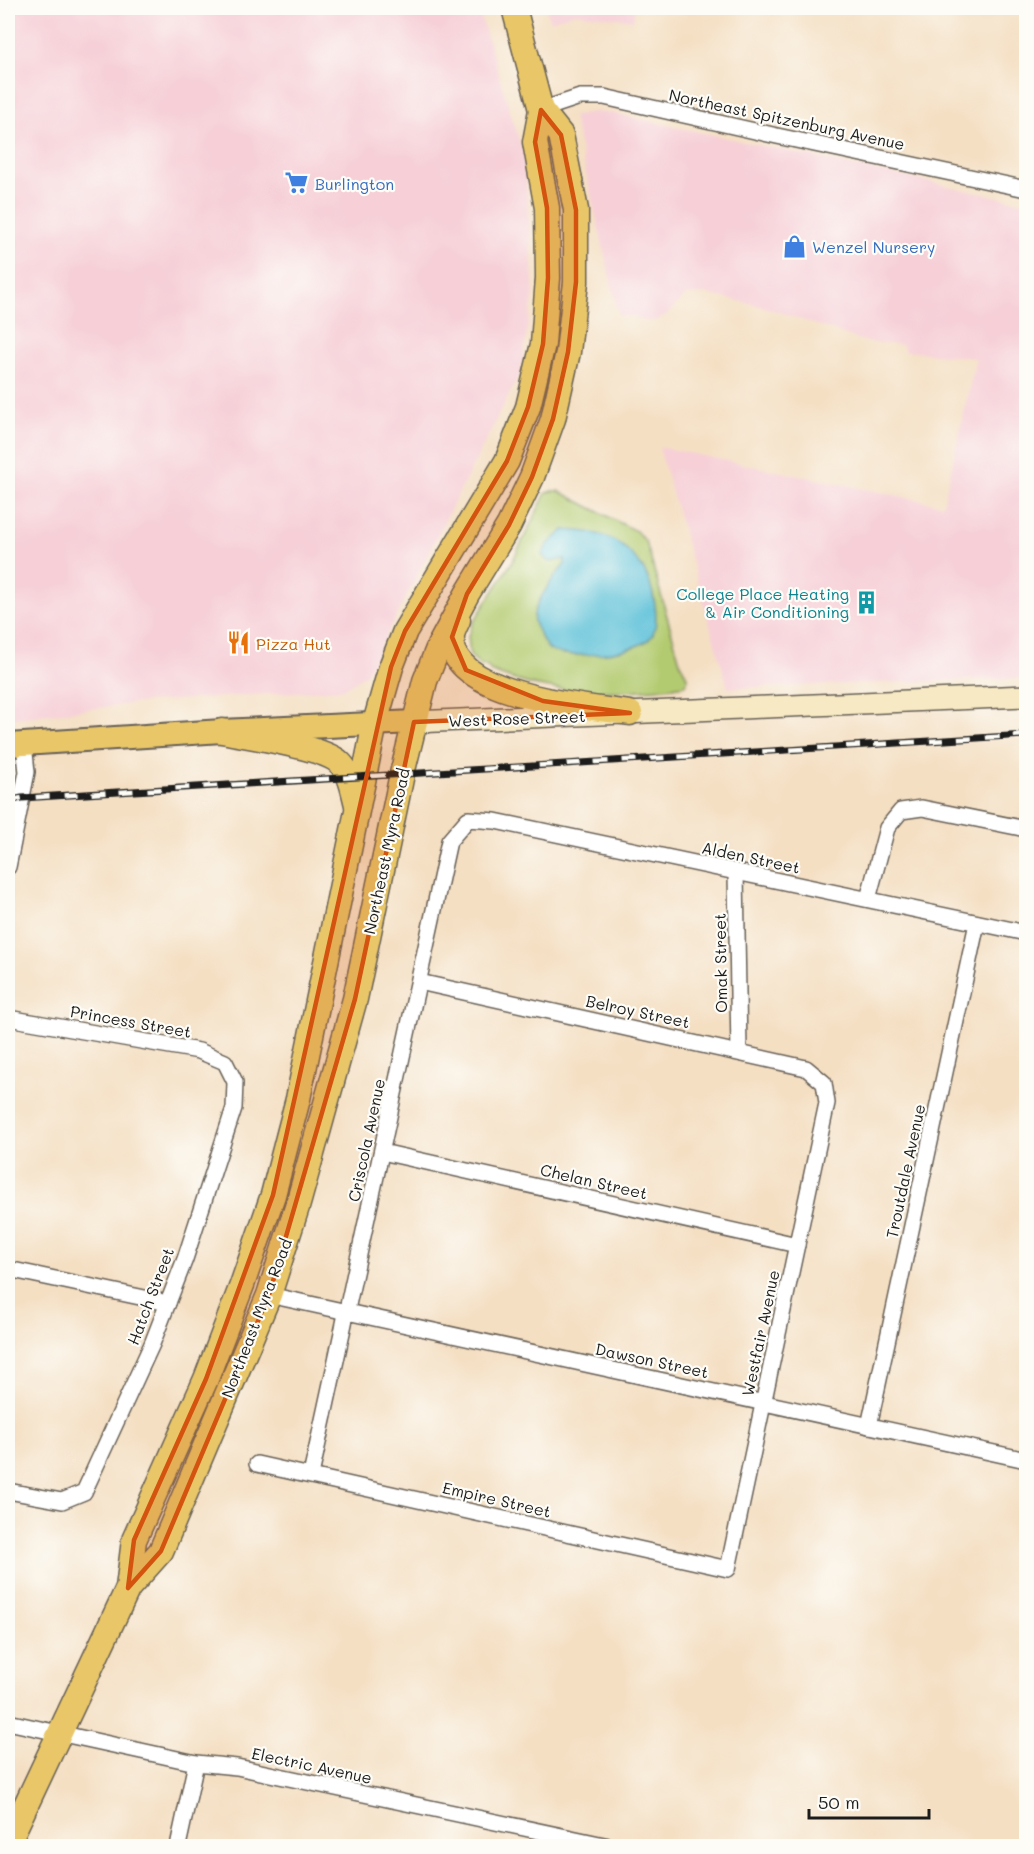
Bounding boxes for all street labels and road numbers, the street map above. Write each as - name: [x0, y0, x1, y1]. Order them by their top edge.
- street label: Northeast Spitzenburg Avenue: [667, 84, 907, 154]
- street label: West Rose Street: [448, 705, 586, 731]
- street label: Northeast Myra Road: [358, 766, 414, 936]
- street label: Alden Street: [700, 836, 802, 878]
- street label: Omak Street: [709, 913, 731, 1013]
- street label: Belroy Street: [584, 990, 692, 1032]
- street label: Princess Street: [69, 1000, 193, 1042]
- street label: Criscola Avenue: [343, 1076, 389, 1204]
- street label: Troutdale Avenue: [881, 1102, 929, 1240]
- street label: Chelan Street: [538, 1158, 650, 1204]
- street label: Northeast Myra Road: [216, 1235, 296, 1401]
- street label: Hatch Street: [122, 1244, 178, 1348]
- street label: Westfair Avenue: [736, 1268, 784, 1398]
- street label: Dawson Street: [593, 1338, 711, 1382]
- street label: Empire Street: [441, 1476, 553, 1522]
- street label: Electric Avenue: [250, 1742, 374, 1788]

